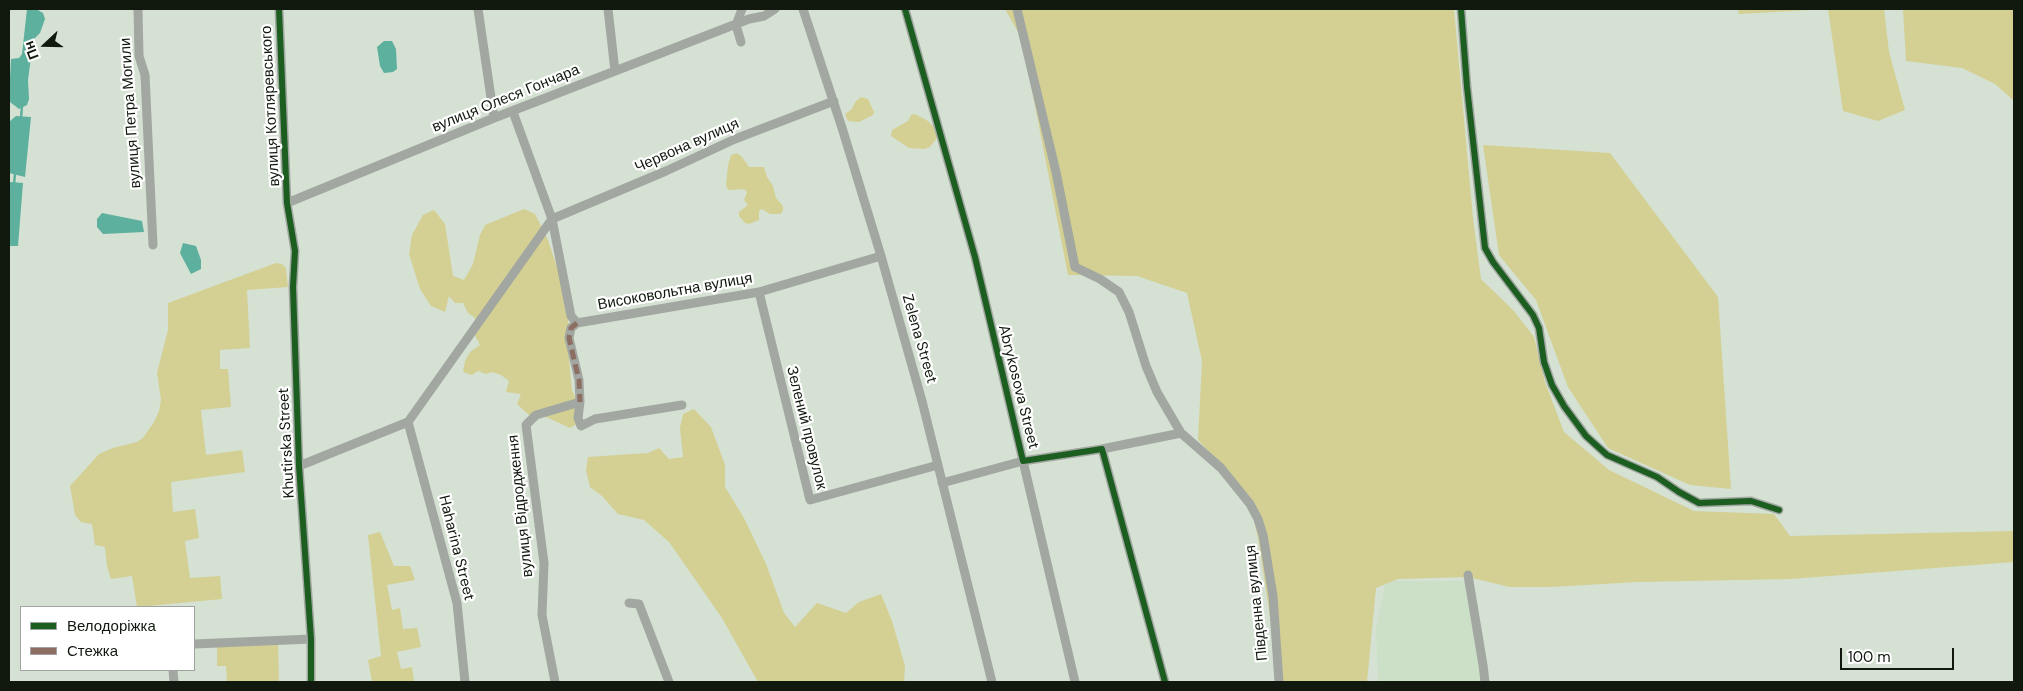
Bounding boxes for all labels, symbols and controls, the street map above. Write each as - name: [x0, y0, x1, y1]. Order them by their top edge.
- north arrow: [20, 20, 70, 70]
- street label: вулиця Котляревського: [258, 25, 284, 187]
- street label: вулиця Петра Могили: [117, 37, 145, 189]
- text: Пн: [19, 39, 43, 62]
- street label: вулиця Олеся Гончара: [430, 61, 582, 137]
- street label: Червона вулиця: [632, 115, 742, 177]
- street label: Високовольтна вулиця: [596, 270, 754, 314]
- street label: Zelena Street: [898, 292, 940, 386]
- street label: Abrykosova Street: [994, 323, 1042, 451]
- street label: Зелений провулок: [782, 364, 830, 492]
- street label: Khutirska Street: [275, 387, 299, 499]
- street label: вулиця Відродження: [505, 434, 537, 578]
- street label: Haharina Street: [434, 494, 478, 602]
- street label: Південна вулиця: [1242, 544, 1272, 662]
- legend: [20, 606, 195, 671]
- text: Велодоріжка: [67, 616, 156, 636]
- scale bar: [1843, 638, 1957, 670]
- text: Стежка: [67, 641, 118, 661]
- text: 100 m: [1848, 647, 1891, 667]

